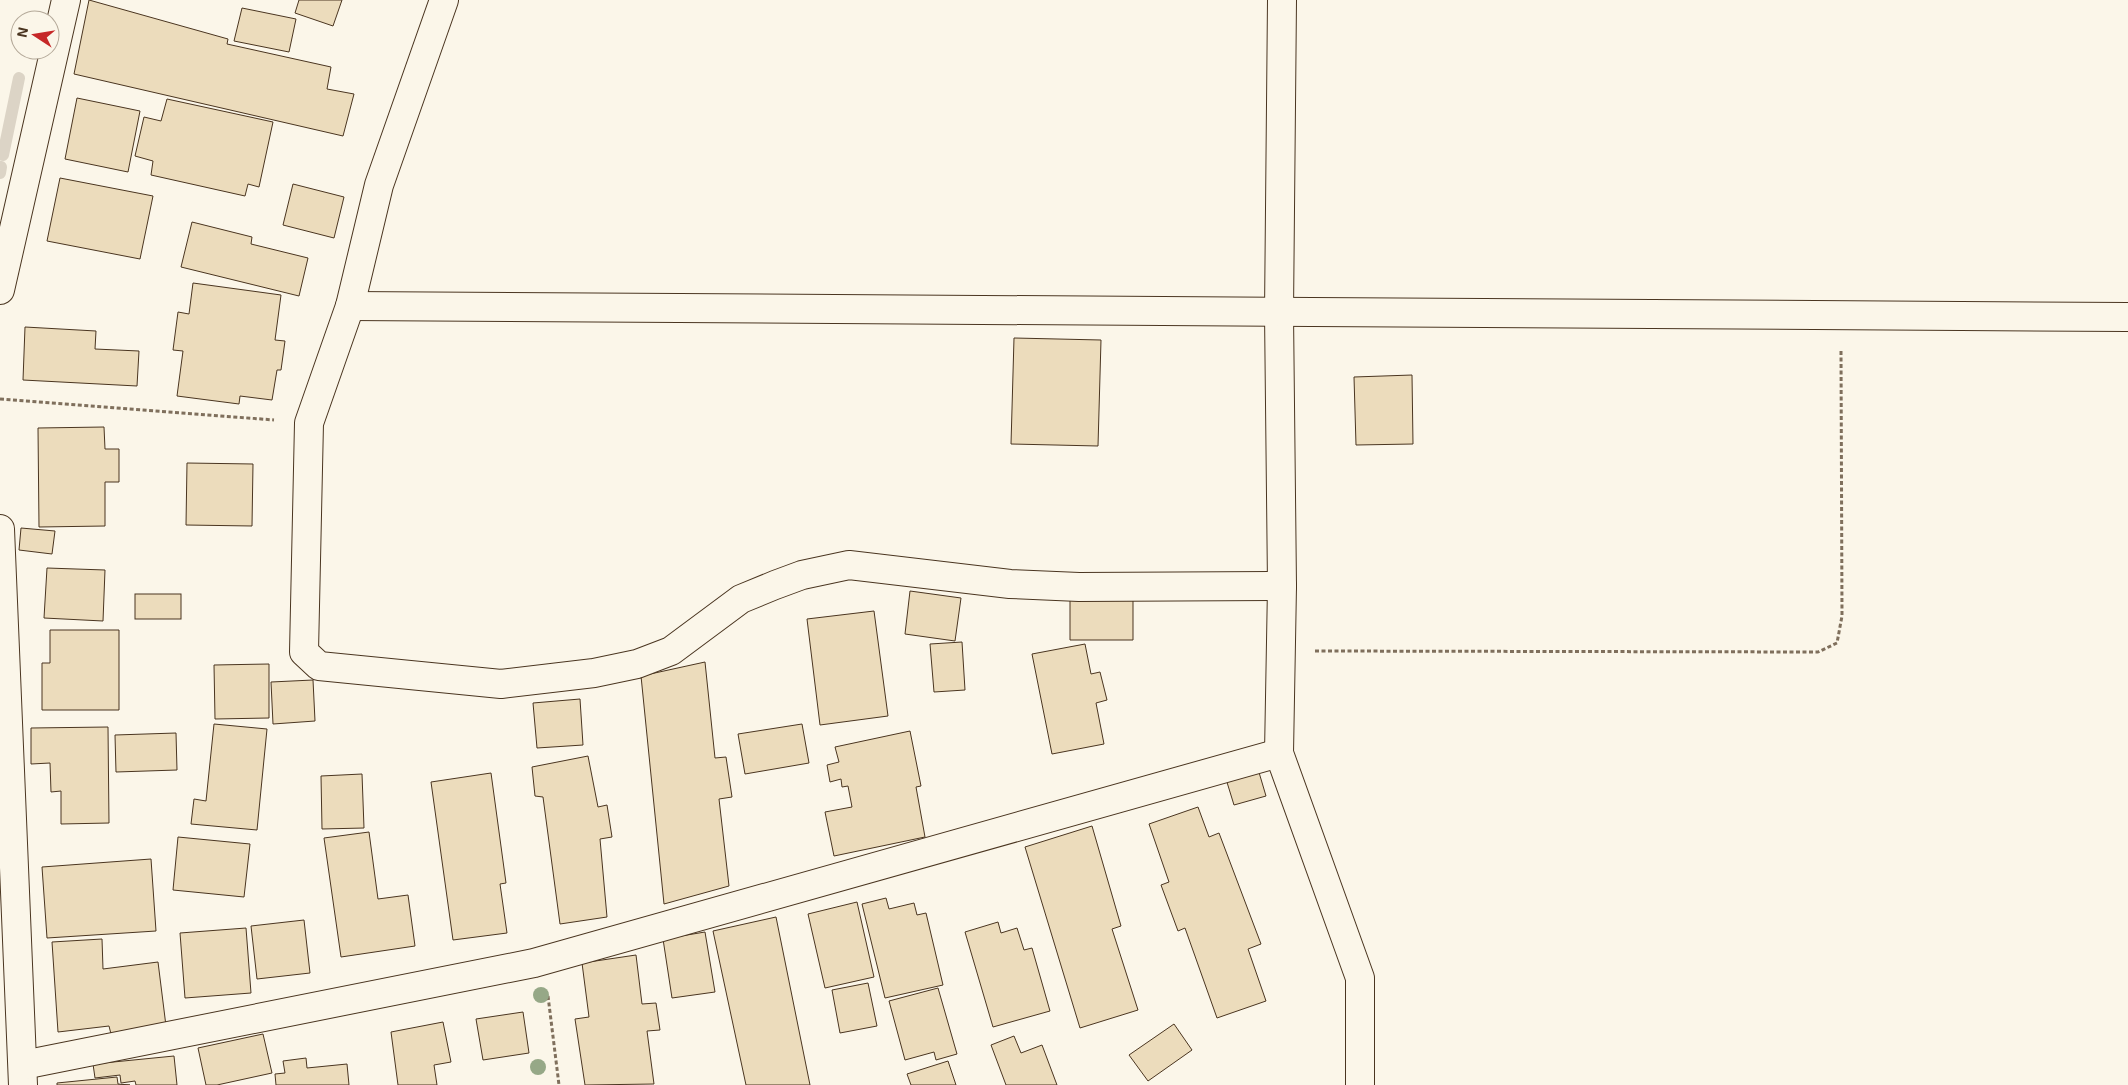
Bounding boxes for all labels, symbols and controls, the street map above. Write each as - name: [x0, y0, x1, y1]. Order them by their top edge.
- north arrow: [10, 10, 60, 60]
- text: N: [12, 25, 31, 39]

